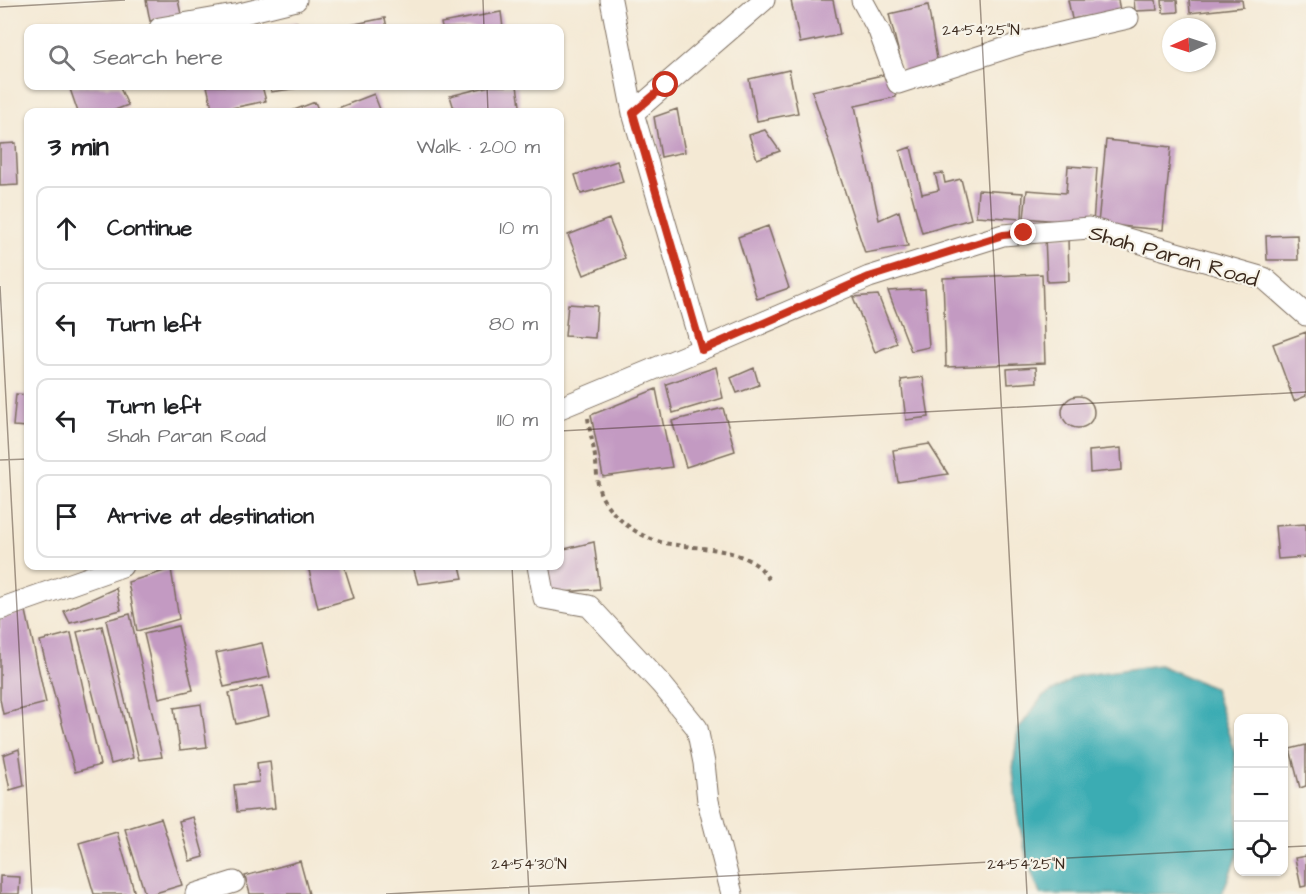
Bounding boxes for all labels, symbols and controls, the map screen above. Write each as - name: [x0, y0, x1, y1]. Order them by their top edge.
- north arrow: [1162, 18, 1216, 72]
- text: 24°54'25"N: [942, 20, 1020, 41]
- search box: [24, 24, 564, 90]
- icon: search: [45, 41, 78, 74]
- text: Search here: [93, 42, 223, 73]
- route start: [652, 71, 678, 97]
- text: 3 min: [48, 129, 109, 165]
- text: Walk · 200 m: [417, 133, 540, 161]
- icon: ahead: [50, 212, 83, 245]
- text: Continue: [107, 213, 192, 244]
- text: 10 m: [499, 214, 538, 242]
- street label: Shah Paran Road: [1085, 217, 1262, 295]
- route end: [1010, 219, 1036, 245]
- icon: left: [50, 308, 83, 341]
- text: Turn left: [107, 309, 201, 340]
- text: 80 m: [489, 310, 538, 338]
- text: Turn left: [107, 391, 201, 422]
- icon: left: [50, 404, 83, 437]
- text: 110 m: [497, 406, 538, 434]
- text: Shah Paran Road: [107, 422, 266, 450]
- icon: arrive: [50, 500, 83, 533]
- text: Arrive at destination: [107, 501, 314, 532]
- map controls: [1234, 714, 1288, 876]
- button: +: [1234, 714, 1288, 768]
- button: −: [1234, 768, 1288, 822]
- button: locate: [1234, 822, 1288, 876]
- text: 24°54'30"N: [491, 854, 567, 875]
- text: 24°54'25"N: [987, 854, 1065, 875]

